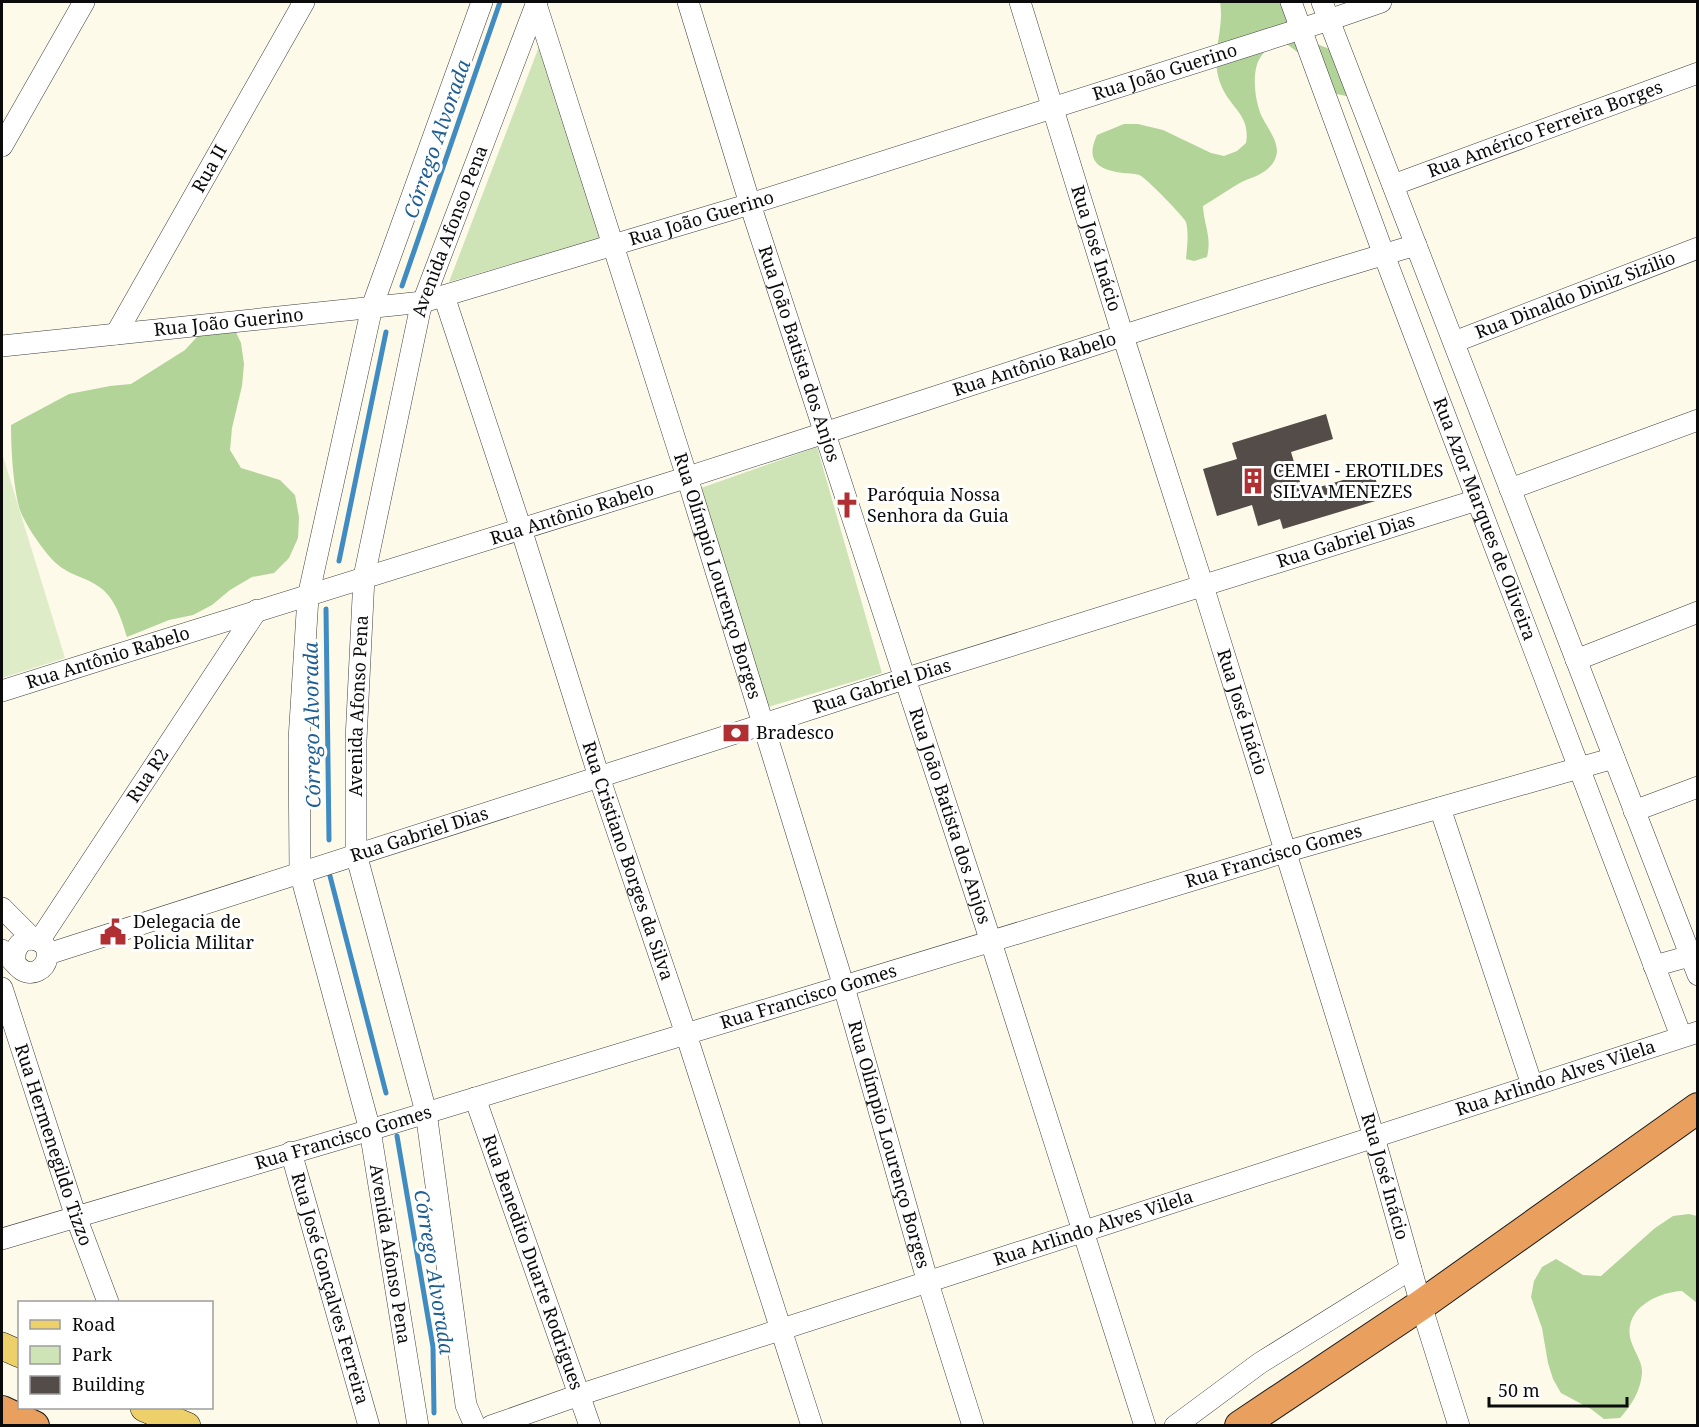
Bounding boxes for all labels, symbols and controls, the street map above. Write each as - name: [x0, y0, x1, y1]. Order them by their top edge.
- street label: Rua João Guerino: [1089, 37, 1240, 105]
- water label: Córrego Alvorada: [397, 56, 476, 222]
- street label: Rua Américo Ferreira Borges: [1424, 74, 1666, 182]
- street label: Rua II: [186, 140, 232, 196]
- street label: Avenida Afonso Pena: [406, 142, 492, 319]
- street label: Rua José Inácio: [1066, 182, 1128, 314]
- street label: Rua João Guerino: [626, 184, 777, 251]
- street label: Rua João Batista dos Anjos: [753, 242, 846, 465]
- street label: Rua Dinaldo Diniz Sizilio: [1471, 245, 1679, 344]
- street label: Rua João Guerino: [153, 302, 305, 341]
- street label: Rua Antônio Rabelo: [950, 326, 1119, 401]
- street label: Rua Azor Marques de Oliveira: [1428, 394, 1542, 644]
- street label: Rua Olímpio Lourenço Borges: [669, 449, 768, 702]
- place label: CEMEI - EROTILDES SILVA MENEZES: [1273, 458, 1444, 503]
- building icon: CEMEI - EROTILDES SILVA MENEZES: [1238, 466, 1268, 496]
- street label: Rua Antônio Rabelo: [487, 476, 657, 550]
- place label: Paróquia Nossa Senhora da Guia: [867, 482, 1009, 527]
- church icon: Paróquia Nossa Senhora da Guia: [832, 490, 862, 520]
- street label: Rua Gabriel Dias: [1274, 507, 1418, 573]
- street label: Avenida Afonso Pena: [343, 614, 373, 797]
- street label: Rua Antônio Rabelo: [23, 620, 192, 694]
- water label: Córrego Alvorada: [297, 641, 326, 808]
- street label: Rua José Inácio: [1212, 646, 1274, 778]
- street label: Rua Gabriel Dias: [810, 652, 954, 718]
- street label: Rua João Batista dos Anjos: [904, 704, 997, 927]
- bank icon: Bradesco: [721, 718, 751, 748]
- place label: Bradesco: [756, 720, 834, 744]
- street label: Rua Cristiano Borges da Silva: [577, 738, 680, 983]
- street label: Rua R2: [121, 743, 174, 807]
- street label: Rua Gabriel Dias: [347, 800, 491, 867]
- street label: Rua Francisco Gomes: [1182, 818, 1365, 893]
- place label: Delegacia de Policia Militar: [133, 909, 254, 954]
- public building icon: Delegacia de Policia Militar: [98, 917, 128, 947]
- street label: Rua Francisco Gomes: [717, 958, 899, 1034]
- street label: Rua Olímpio Lourenço Borges: [843, 1018, 936, 1271]
- street label: Rua Arlindo Alves Vilela: [1452, 1034, 1658, 1121]
- street label: Rua Hermenegildo Tizzo: [10, 1041, 99, 1249]
- street label: Rua Francisco Gomes: [252, 1099, 434, 1174]
- street label: Rua José Inácio: [1356, 1110, 1415, 1242]
- street label: Rua Benedito Duarte Rodrigues: [478, 1131, 589, 1393]
- street label: Avenida Afonso Pena: [365, 1162, 417, 1345]
- street label: Rua José Gonçalves Ferreira: [286, 1170, 375, 1407]
- street label: Rua Arlindo Alves Vilela: [990, 1184, 1196, 1271]
- water label: Córrego Alvorada: [408, 1188, 461, 1356]
- legend: [18, 1301, 213, 1409]
- text: Road: [72, 1312, 115, 1336]
- text: Park: [72, 1342, 112, 1366]
- scale bar: [1489, 1370, 1627, 1408]
- text: Building: [72, 1372, 145, 1396]
- text: 50 m: [1498, 1378, 1540, 1402]

